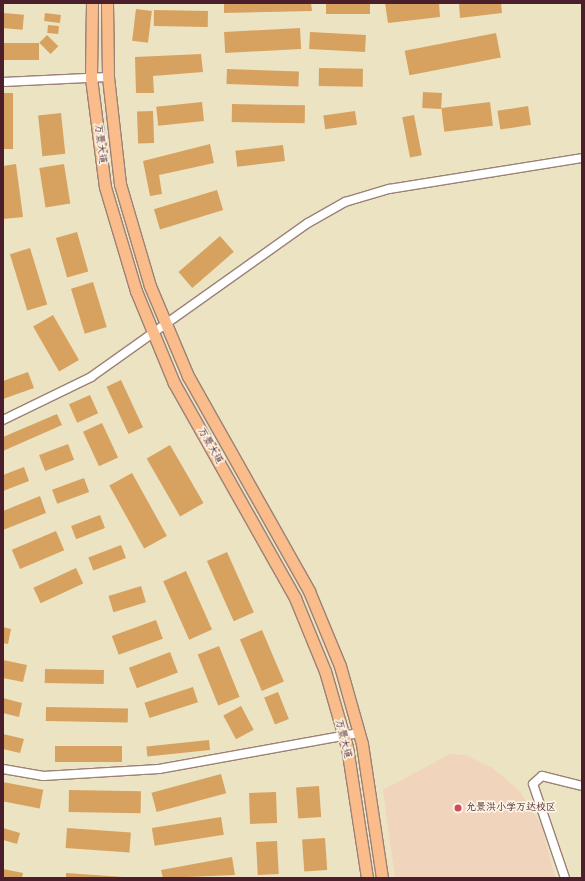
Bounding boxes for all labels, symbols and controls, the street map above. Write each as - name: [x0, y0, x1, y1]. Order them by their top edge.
- street label: 万景大道: [92, 123, 108, 165]
- street label: 万景大道: [195, 426, 225, 466]
- street label: 万景大道: [332, 718, 354, 760]
- place label: 允景洪小学万达校区: [466, 802, 556, 814]
- marker: 允景洪小学万达校区: [453, 803, 463, 813]

